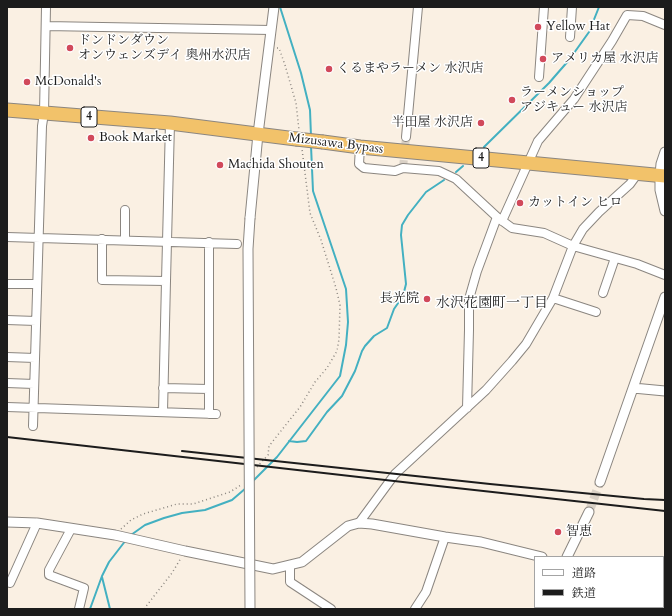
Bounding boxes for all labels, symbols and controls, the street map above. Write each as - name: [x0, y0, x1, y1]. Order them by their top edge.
- place label: Yellow Hat: [546, 19, 610, 35]
- marker: Yellow Hat: [533, 22, 543, 32]
- place label: ドンドンダウン オンウェンズデイ 奥州水沢店: [78, 33, 250, 64]
- marker: ドンドンダウン オンウェンズデイ 奥州水沢店: [65, 43, 75, 53]
- place label: アメリカ屋 水沢店: [551, 51, 658, 67]
- marker: アメリカ屋 水沢店: [538, 54, 548, 64]
- place label: くるまやラーメン 水沢店: [337, 61, 483, 77]
- marker: くるまやラーメン 水沢店: [324, 64, 334, 74]
- place label: McDonald's: [35, 74, 101, 90]
- marker: McDonald's: [22, 77, 32, 87]
- place label: ラーメンショップ アジキュー 水沢店: [520, 85, 627, 116]
- marker: ラーメンショップ アジキュー 水沢店: [507, 95, 517, 105]
- road number: 4: [81, 107, 97, 127]
- place label: 半田屋 水沢店: [392, 115, 473, 131]
- marker: 半田屋 水沢店: [476, 118, 486, 128]
- place label: Book Market: [99, 130, 172, 146]
- street label: Mizusawa Bypass: [288, 130, 384, 158]
- marker: Book Market: [86, 133, 96, 143]
- road number: 4: [473, 148, 489, 168]
- place label: Machida Shouten: [228, 157, 324, 173]
- marker: Machida Shouten: [215, 160, 225, 170]
- place label: カットイン ヒロ: [528, 195, 622, 211]
- marker: カットイン ヒロ: [515, 198, 525, 208]
- place label: 長光院: [380, 291, 419, 307]
- marker: 長光院: [422, 294, 432, 304]
- district label: 水沢花園町一丁目: [436, 296, 548, 312]
- place label: 智恵: [566, 524, 592, 540]
- marker: 智恵: [553, 527, 563, 537]
- legend: [534, 556, 664, 608]
- text: 道路: [572, 565, 596, 581]
- text: 鉄道: [572, 585, 596, 601]

